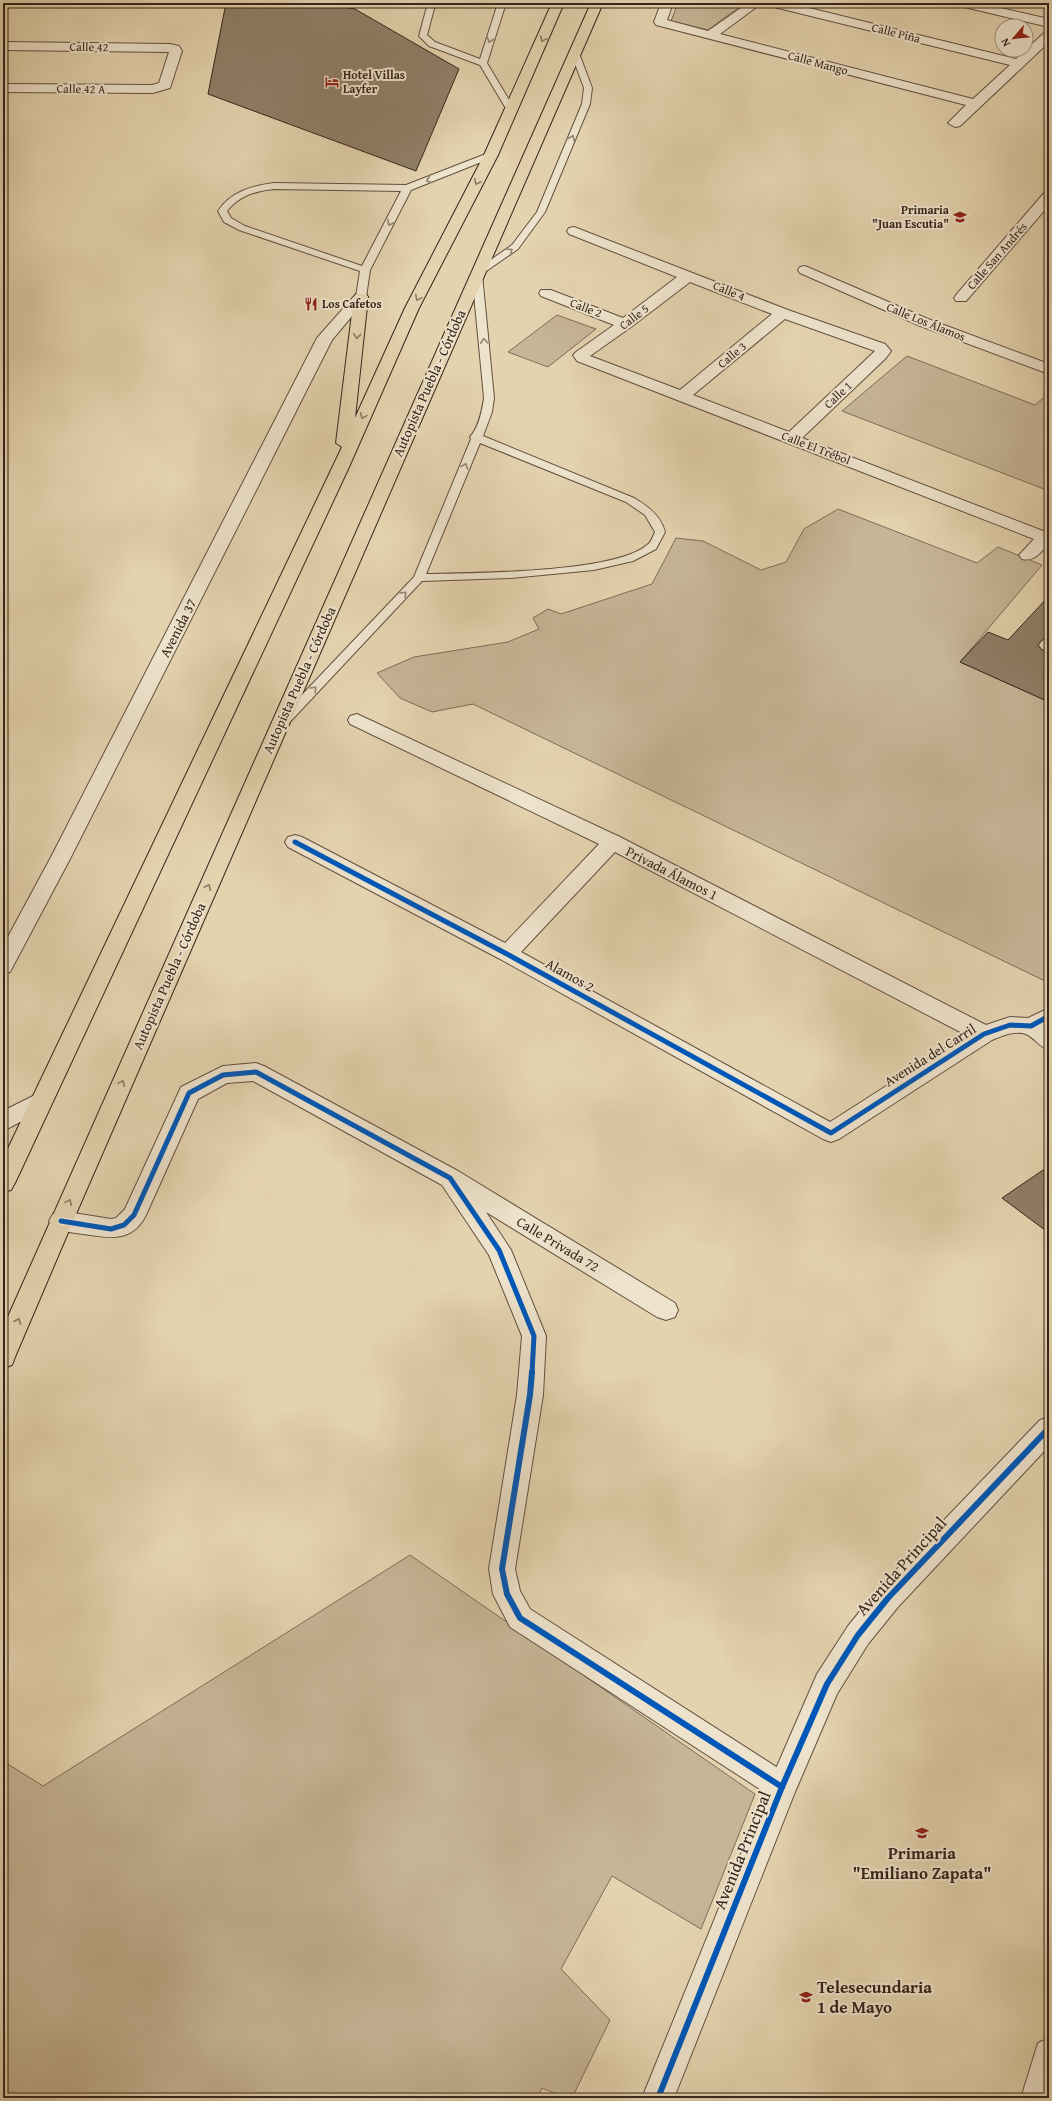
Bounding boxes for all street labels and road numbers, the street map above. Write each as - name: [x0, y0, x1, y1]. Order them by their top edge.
- street label: Calle Piña: [870, 18, 922, 47]
- street label: Calle 42: [69, 38, 109, 55]
- street label: Calle Mango: [786, 46, 850, 79]
- street label: Calle 42 A: [57, 80, 106, 97]
- street label: Calle San Andrés: [963, 218, 1031, 293]
- street label: Calle 4: [711, 276, 748, 305]
- street label: Calle 2: [568, 294, 605, 321]
- street label: Calle Los Álamos: [884, 298, 968, 345]
- street label: Calle 5: [615, 300, 652, 333]
- street label: Autopista Puebla - Córdoba: [388, 306, 471, 460]
- street label: Calle 3: [714, 337, 750, 372]
- street label: Calle 1: [820, 377, 856, 412]
- street label: Calle El Trébol: [779, 427, 854, 469]
- street label: Avenida 37: [155, 595, 201, 661]
- street label: Autopista Puebla - Córdoba: [258, 603, 341, 757]
- street label: Privada Álamos 1: [623, 841, 721, 905]
- street label: Autopista Puebla - Córdoba: [128, 899, 211, 1053]
- street label: Alamos 2: [542, 953, 598, 997]
- street label: Avenida del Carril: [880, 1019, 980, 1091]
- street label: Calle Privada 72: [513, 1211, 603, 1277]
- street label: Avenida Principal: [849, 1511, 952, 1621]
- street label: Avenida Principal: [706, 1787, 777, 1913]

